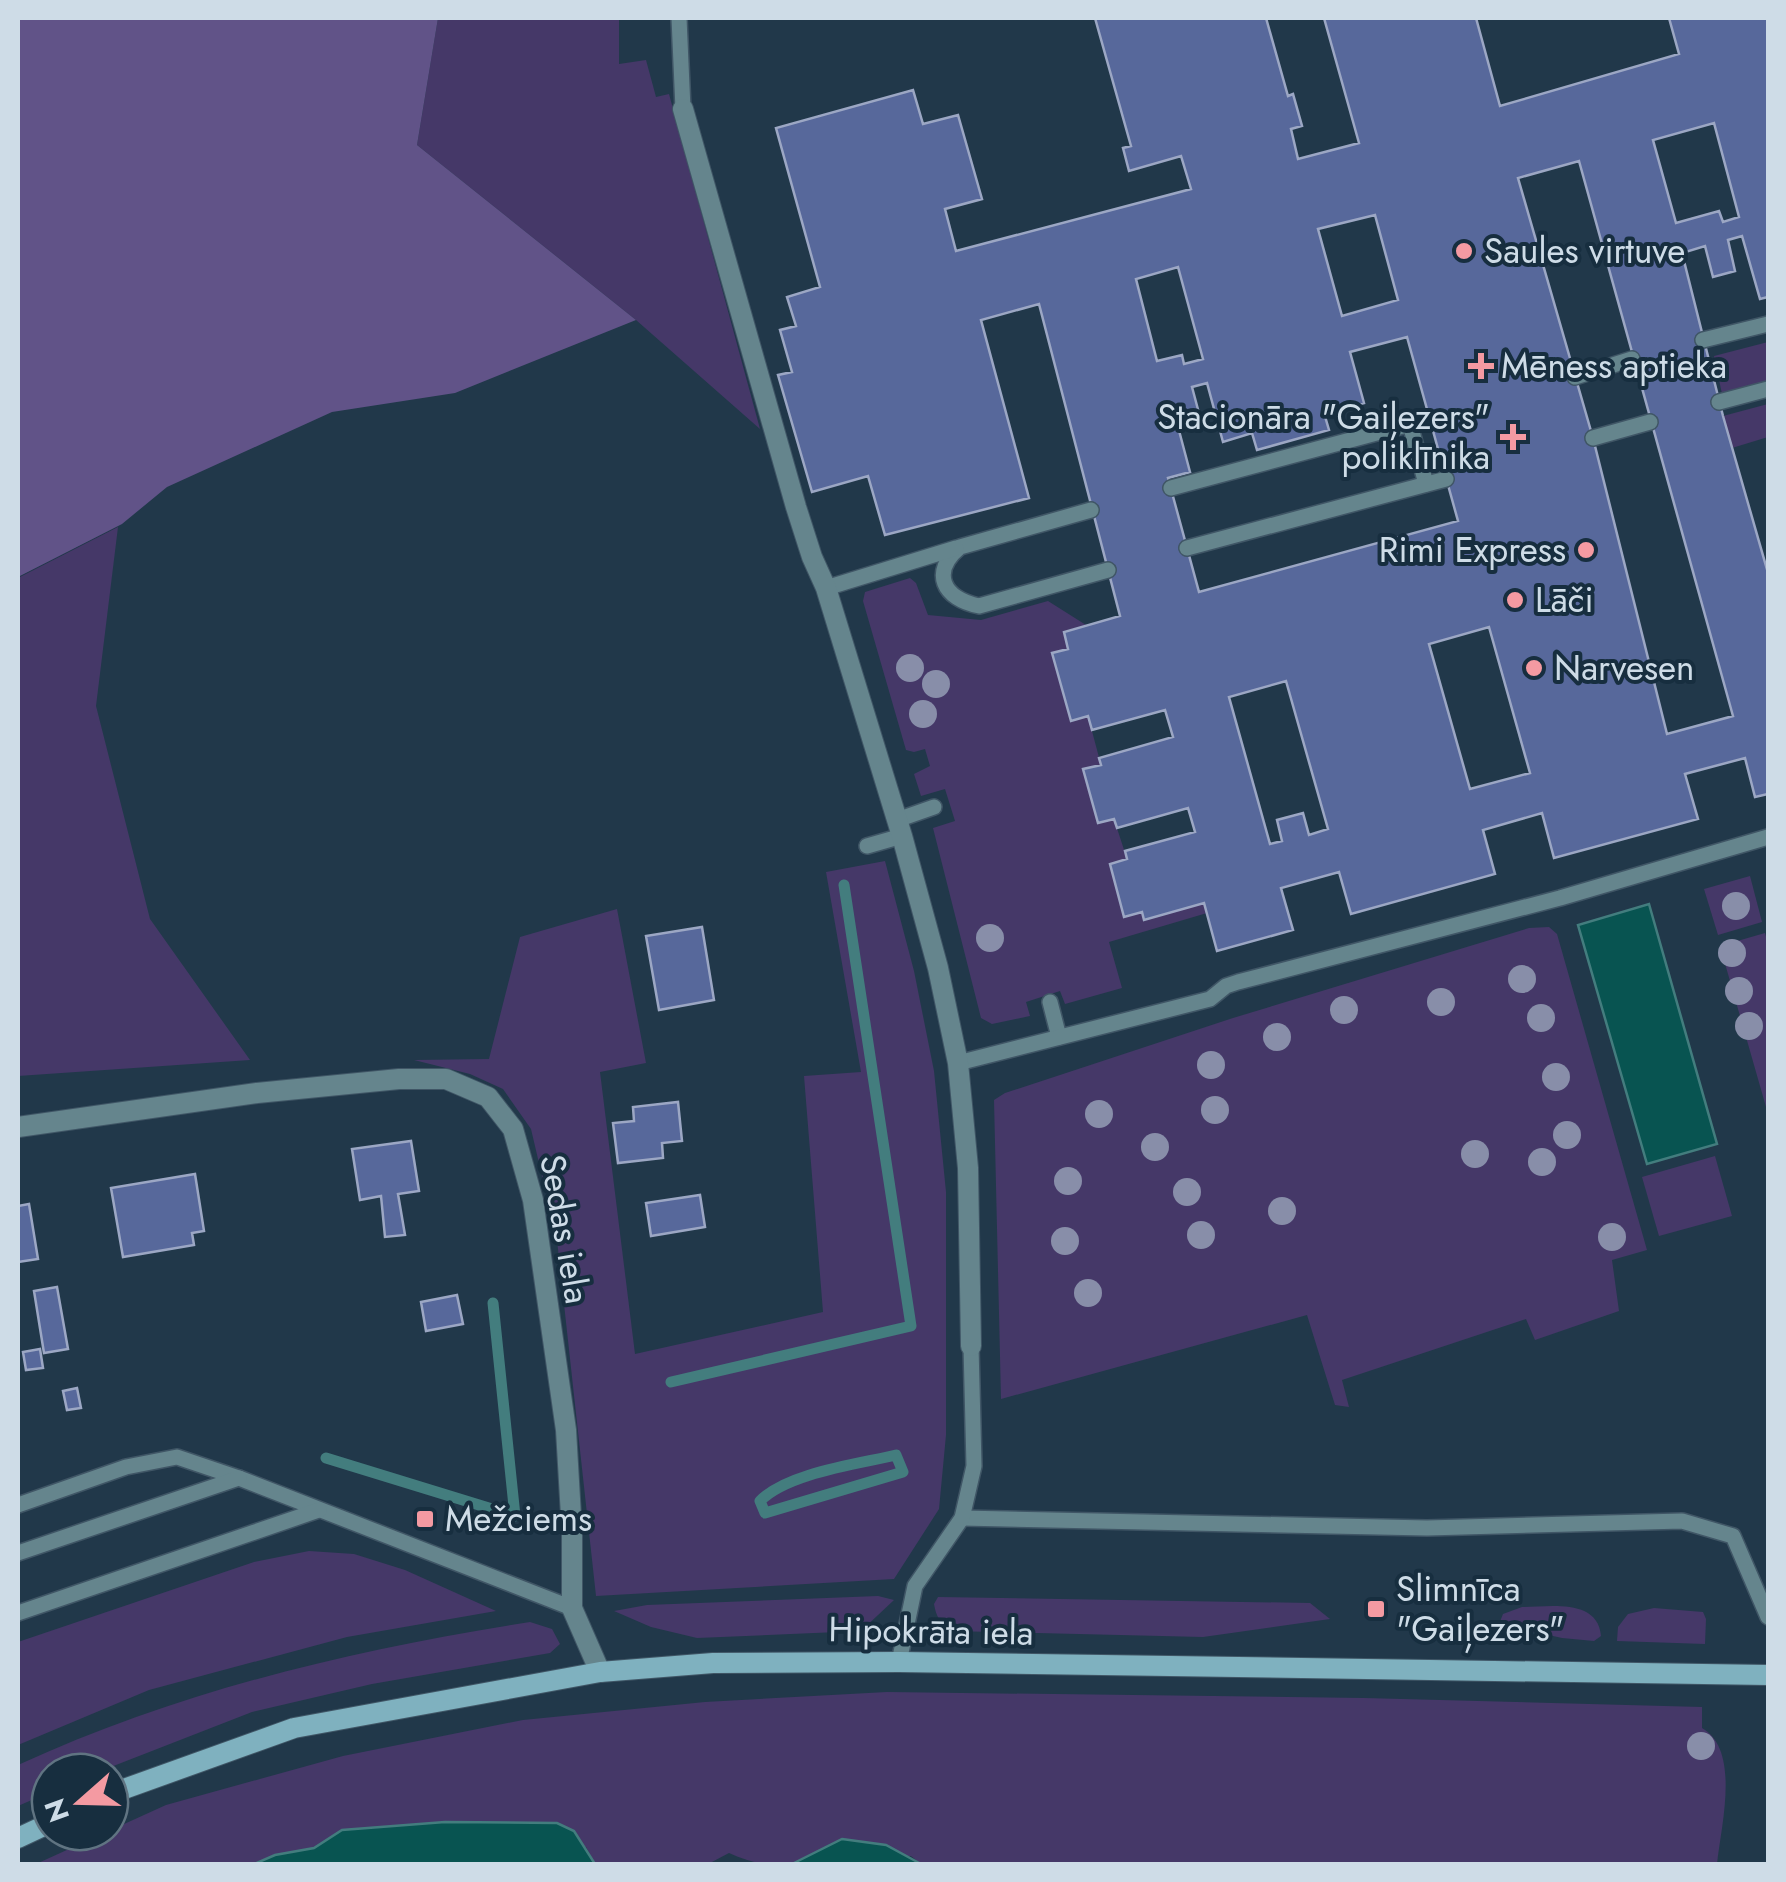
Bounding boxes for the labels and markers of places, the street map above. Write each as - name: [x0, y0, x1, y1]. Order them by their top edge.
- place label: Saules virtuve: [1484, 226, 1685, 276]
- marker: Saules virtuve: [1453, 240, 1475, 262]
- place label: Mēness aptieka: [1501, 341, 1727, 391]
- marker: Mēness aptieka: [1470, 355, 1492, 377]
- place label: Stacionāra "Gaiļezers" poliklīnika: [1157, 392, 1490, 482]
- marker: Stacionāra "Gaiļezers" poliklīnika: [1500, 424, 1526, 450]
- place label: Rimi Express: [1379, 525, 1566, 575]
- marker: Rimi Express: [1575, 539, 1597, 561]
- place label: Lāči: [1535, 575, 1594, 625]
- marker: Lāči: [1504, 589, 1526, 611]
- place label: Narvesen: [1554, 643, 1694, 693]
- marker: Narvesen: [1523, 657, 1545, 679]
- place label: Mežciems: [445, 1494, 592, 1544]
- marker: Mežciems: [414, 1508, 436, 1530]
- place label: Slimnīca "Gaiļezers": [1396, 1564, 1565, 1654]
- marker: Slimnīca "Gaiļezers": [1365, 1598, 1387, 1620]

